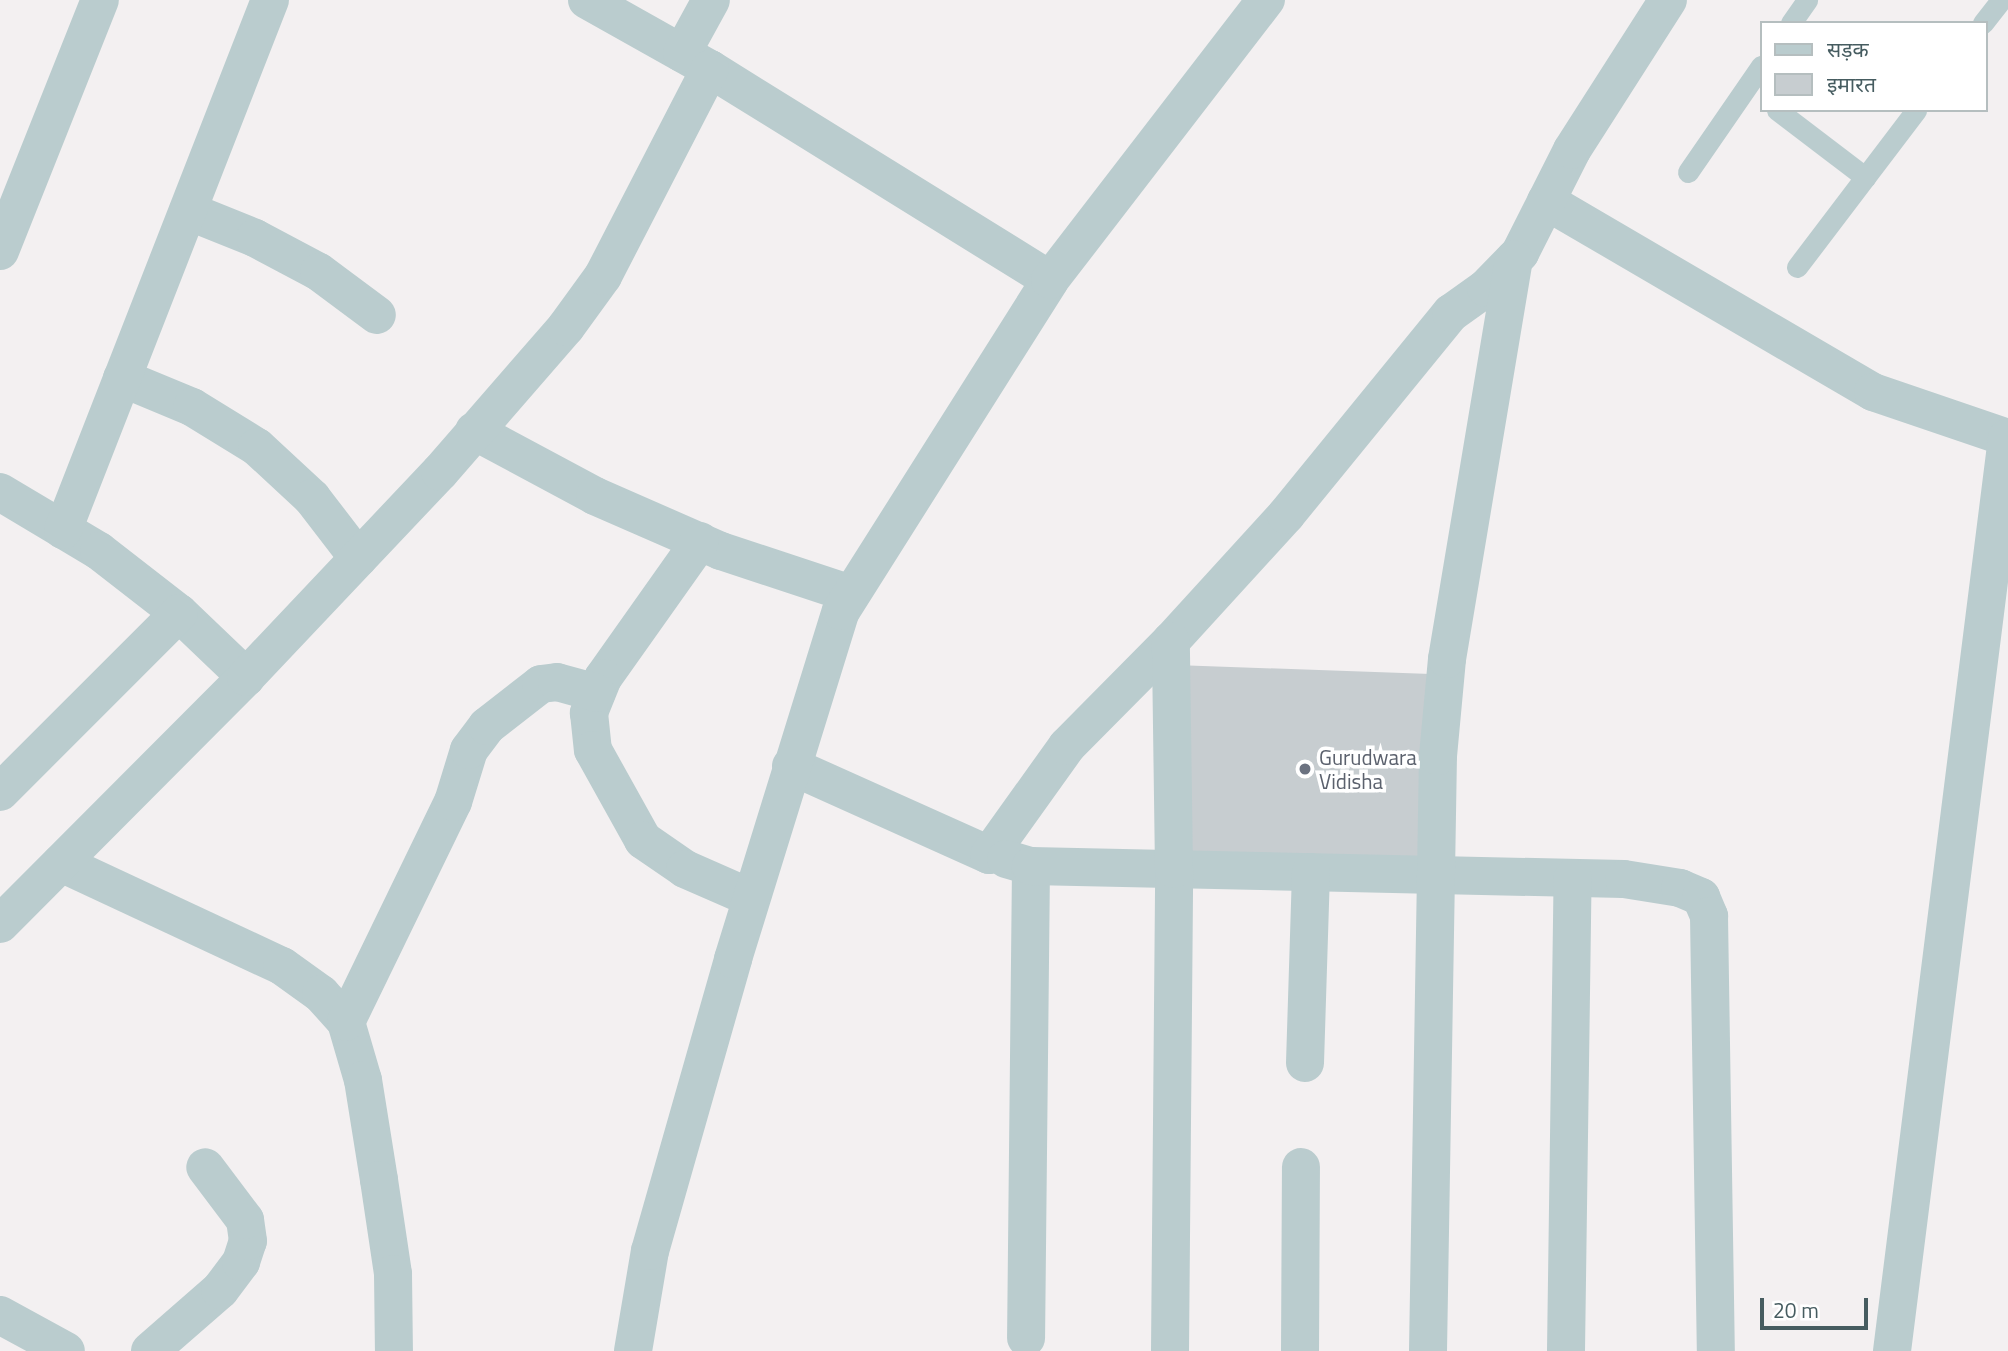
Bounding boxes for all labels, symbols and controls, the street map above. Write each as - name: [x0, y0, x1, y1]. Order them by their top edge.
- legend: [1759, 21, 1987, 112]
- text: सड़क: [1827, 33, 1869, 65]
- text: इमारत: [1827, 68, 1876, 100]
- place label: Gurudwara Vidisha: [1319, 744, 1417, 794]
- marker: Gurudwara Vidisha: [1297, 761, 1313, 777]
- scale bar: [1763, 1284, 1871, 1328]
- text: 20 m: [1773, 1294, 1819, 1326]

